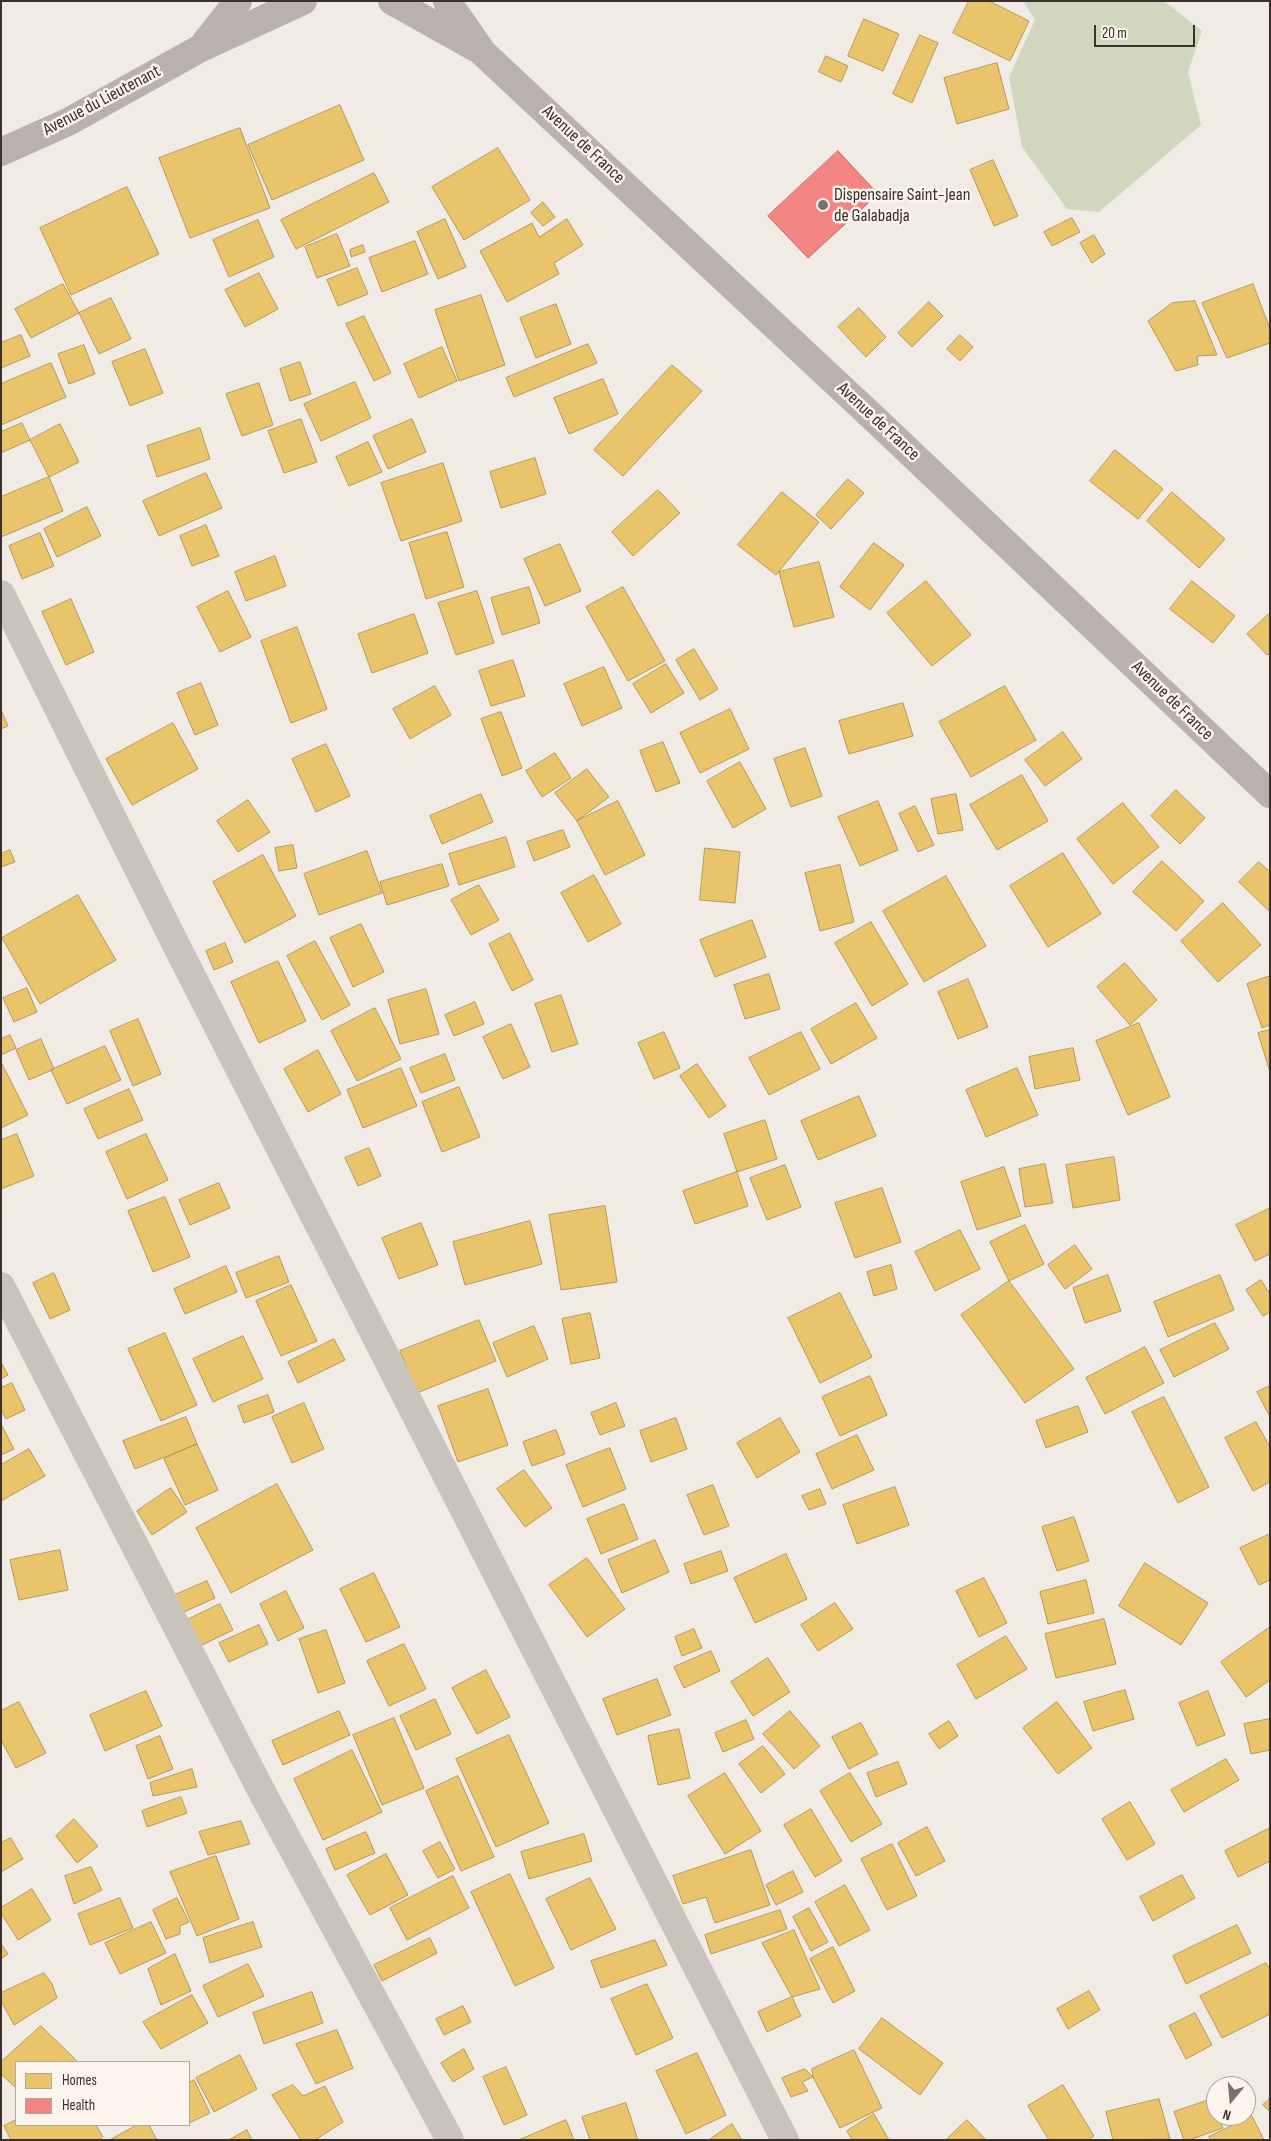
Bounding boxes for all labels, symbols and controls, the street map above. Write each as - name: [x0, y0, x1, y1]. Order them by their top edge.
- scale bar: [1096, 15, 1197, 47]
- text: 20 m: [1102, 24, 1127, 43]
- street label: Avenue du Lieutenant: [40, 61, 164, 141]
- street label: Avenue de France: [537, 101, 629, 189]
- place label: Dispensaire Saint-Jean de Galabadja: [834, 184, 970, 226]
- marker: Dispensaire Saint-Jean de Galabadja: [816, 198, 830, 212]
- street label: Avenue de France: [832, 378, 924, 466]
- street label: Avenue de France: [1127, 657, 1217, 745]
- legend: [15, 2061, 190, 2126]
- text: Homes: [62, 2071, 97, 2090]
- north arrow: [1206, 2076, 1256, 2126]
- text: Health: [62, 2096, 95, 2115]
- text: N: [1221, 2106, 1233, 2124]

